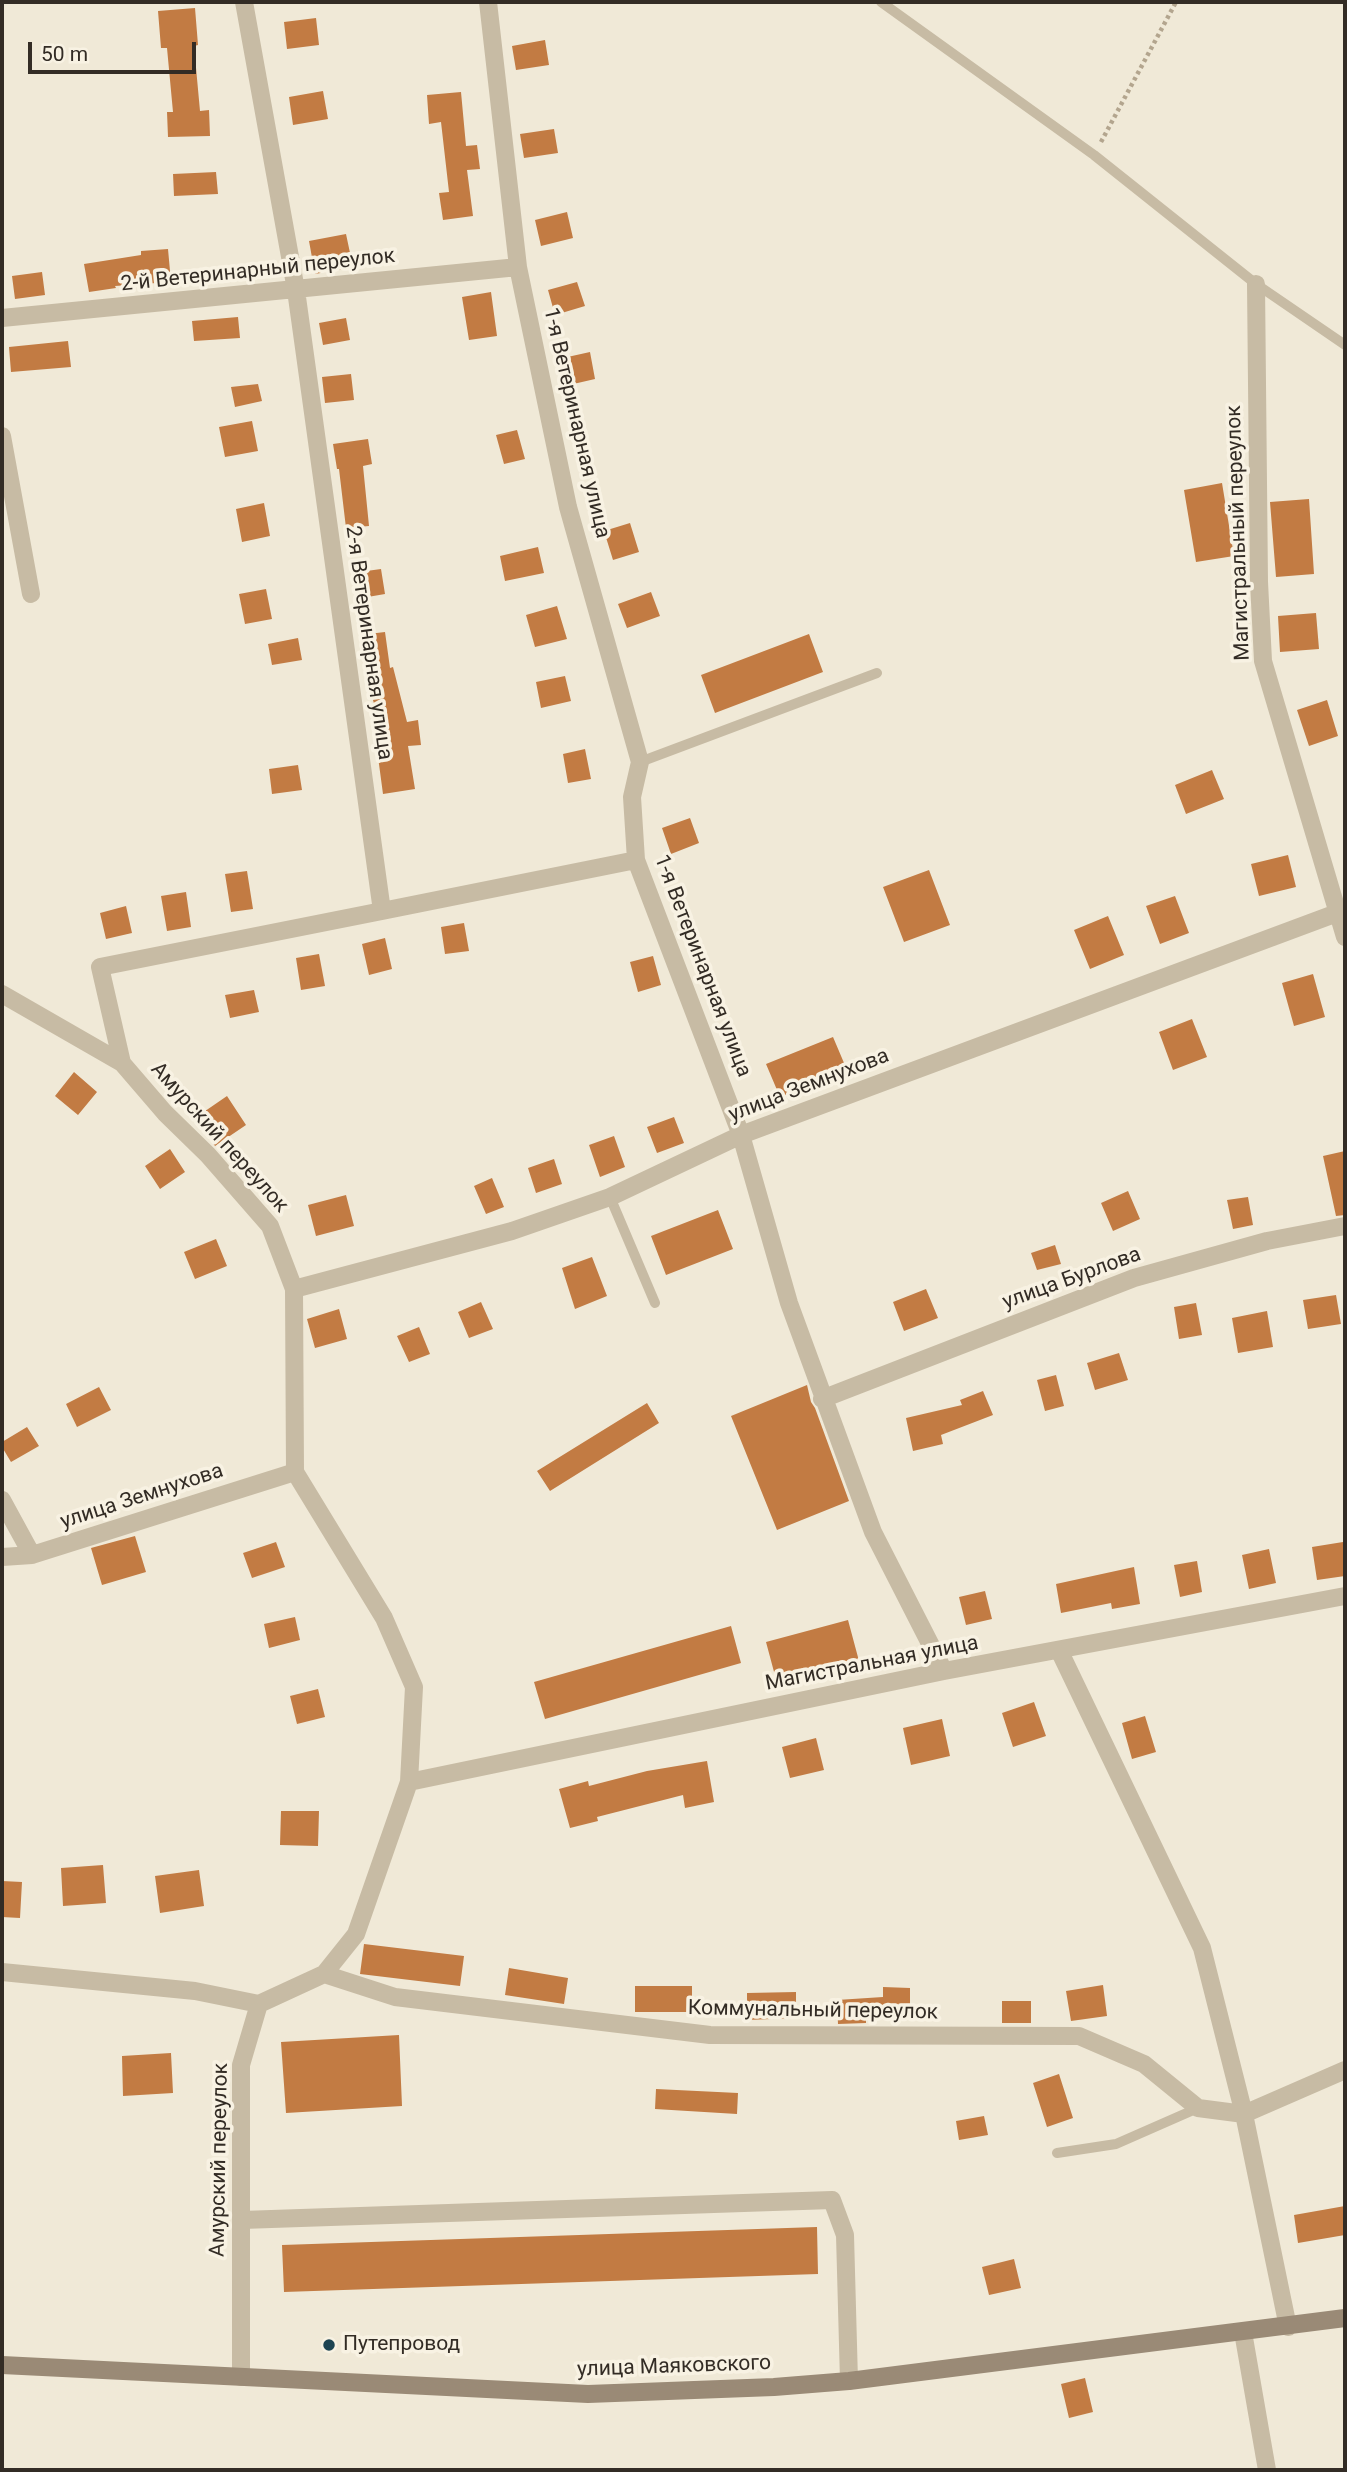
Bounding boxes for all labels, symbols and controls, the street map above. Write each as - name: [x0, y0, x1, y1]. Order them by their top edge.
- scale bar: [32, 28, 200, 72]
- text: 50 m: [41, 42, 88, 66]
- street label: 2-й Ветеринарный переулок: [120, 244, 396, 298]
- street label: 1-я Ветеринарная улица: [537, 305, 615, 541]
- street label: Магистральный переулок: [1222, 405, 1256, 661]
- street label: 2-я Ветеринарная улица: [339, 524, 397, 762]
- street label: 1-я Ветеринарная улица: [648, 851, 756, 1081]
- street label: улица Земнухова: [725, 1044, 893, 1128]
- street label: Амурский переулок: [145, 1058, 293, 1218]
- street label: улица Бурлова: [999, 1242, 1145, 1316]
- street label: улица Земнухова: [57, 1459, 227, 1535]
- street label: Магистральная улица: [763, 1631, 981, 1697]
- street label: Коммунальный переулок: [688, 1996, 938, 2026]
- street label: Амурский переулок: [206, 2063, 234, 2257]
- place label: Путепровод: [343, 2332, 460, 2358]
- marker: Путепровод: [321, 2337, 337, 2353]
- street label: улица Маяковского: [577, 2351, 771, 2383]

